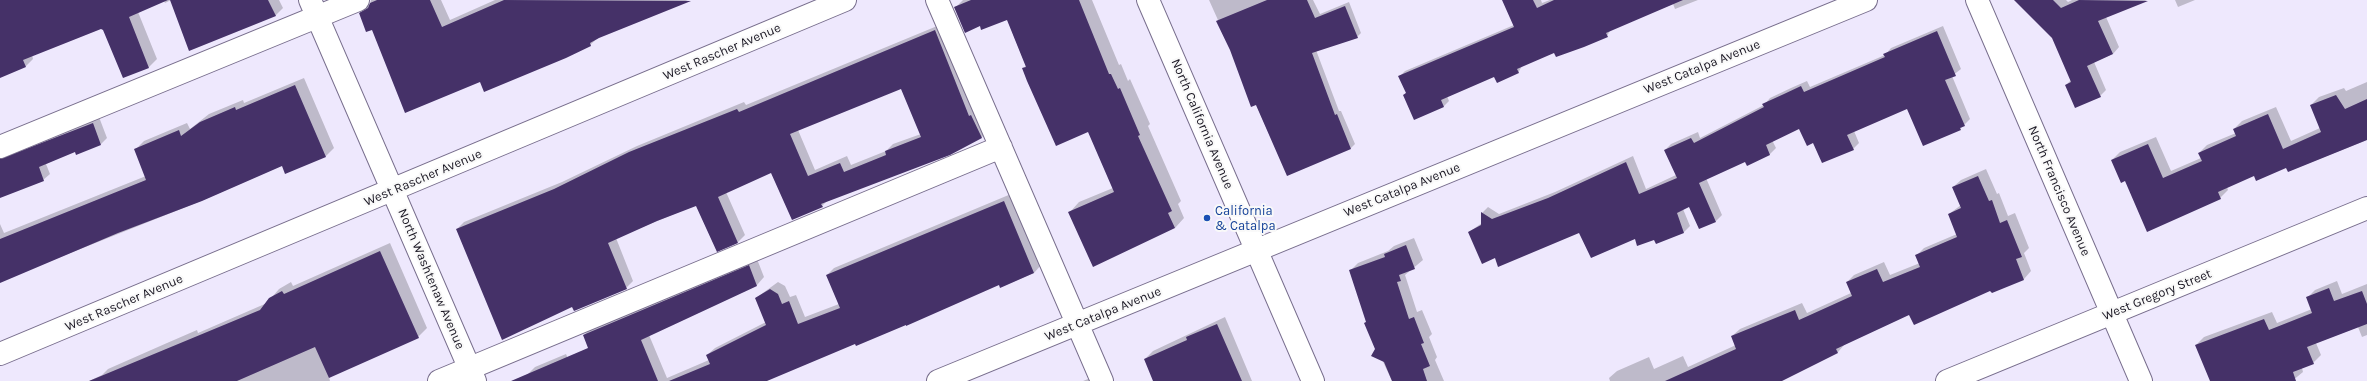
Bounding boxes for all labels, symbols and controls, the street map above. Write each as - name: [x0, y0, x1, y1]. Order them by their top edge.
- street label: West Rascher Avenue: [661, 20, 783, 84]
- street label: West Catalpa Avenue: [1642, 37, 1762, 97]
- street label: North California Avenue: [1167, 56, 1237, 192]
- street label: North Francisco Avenue: [2024, 123, 2094, 259]
- street label: West Rascher Avenue: [362, 146, 484, 210]
- street label: West Catalpa Avenue: [1342, 160, 1462, 220]
- place label: California & Catalpa: [1215, 203, 1276, 234]
- street label: North Washtenaw Avenue: [394, 206, 468, 352]
- marker: California & Catalpa: [1202, 213, 1212, 223]
- street label: West Gregory Street: [2100, 266, 2214, 324]
- street label: West Rascher Avenue: [63, 271, 185, 335]
- street label: West Catalpa Avenue: [1043, 284, 1163, 344]

